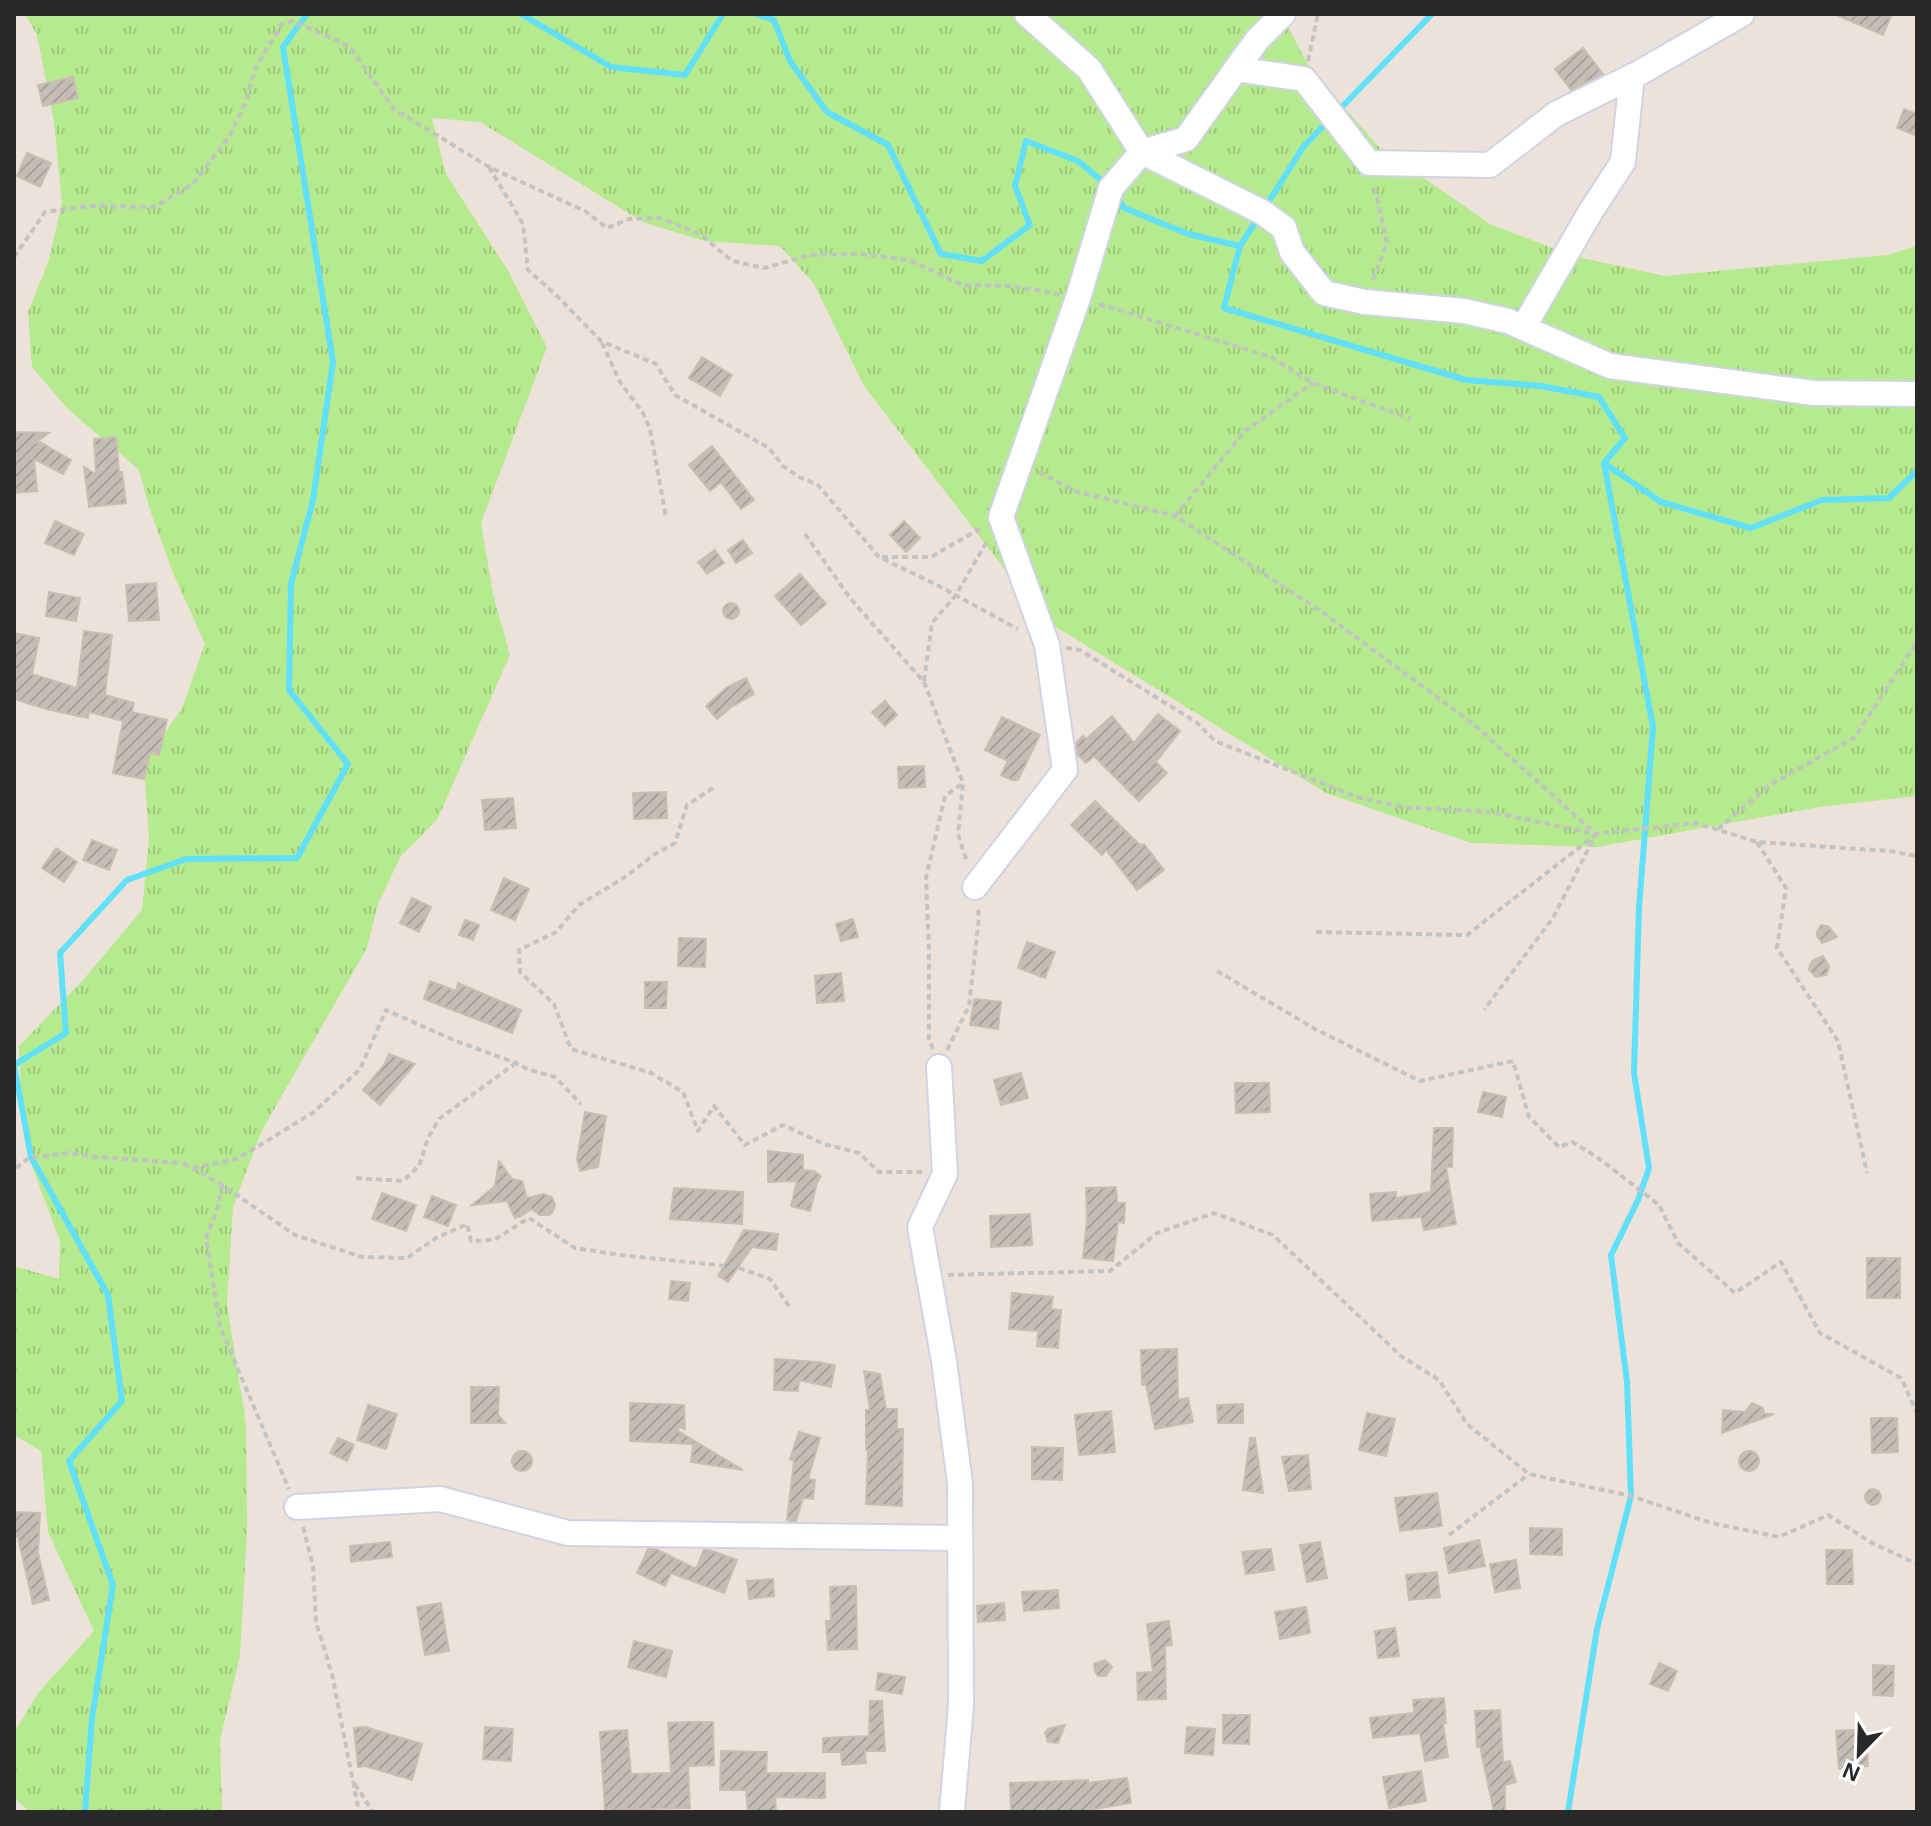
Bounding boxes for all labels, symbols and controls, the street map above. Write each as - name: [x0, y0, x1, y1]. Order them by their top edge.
- north arrow: [1819, 1714, 1899, 1794]
- text: N: [1839, 1757, 1864, 1787]

